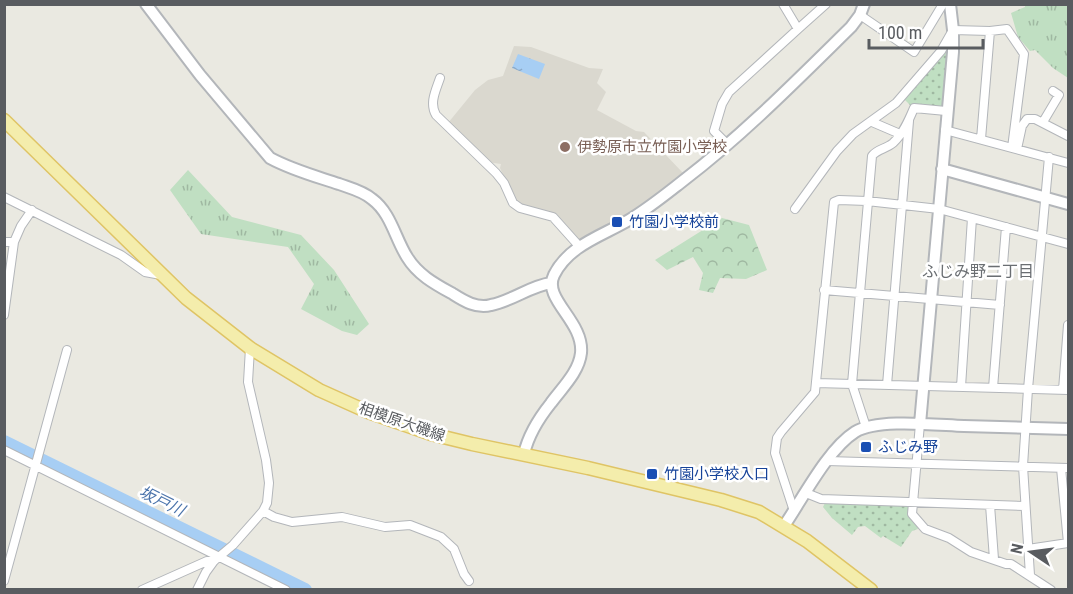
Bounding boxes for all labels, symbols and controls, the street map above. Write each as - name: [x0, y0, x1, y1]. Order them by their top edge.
- scale bar: [869, 12, 983, 50]
- text: 100 m: [878, 22, 922, 43]
- place label: 伊勢原市立竹園小学校: [577, 138, 727, 156]
- marker: 伊勢原市立竹園小学校: [558, 140, 572, 154]
- place label: 竹園小学校前: [629, 213, 719, 231]
- marker: 竹園小学校前: [610, 215, 624, 229]
- district label: ふじみ野二丁目: [922, 262, 1034, 281]
- street label: 相模原大磯線: [357, 399, 447, 445]
- place label: ふじみ野: [878, 438, 938, 456]
- marker: ふじみ野: [859, 440, 873, 454]
- place label: 竹園小学校入口: [664, 465, 769, 483]
- marker: 竹園小学校入口: [645, 467, 659, 481]
- water label: 坂戸川: [136, 482, 190, 521]
- north arrow: [1001, 522, 1061, 582]
- text: N: [1007, 542, 1027, 556]

